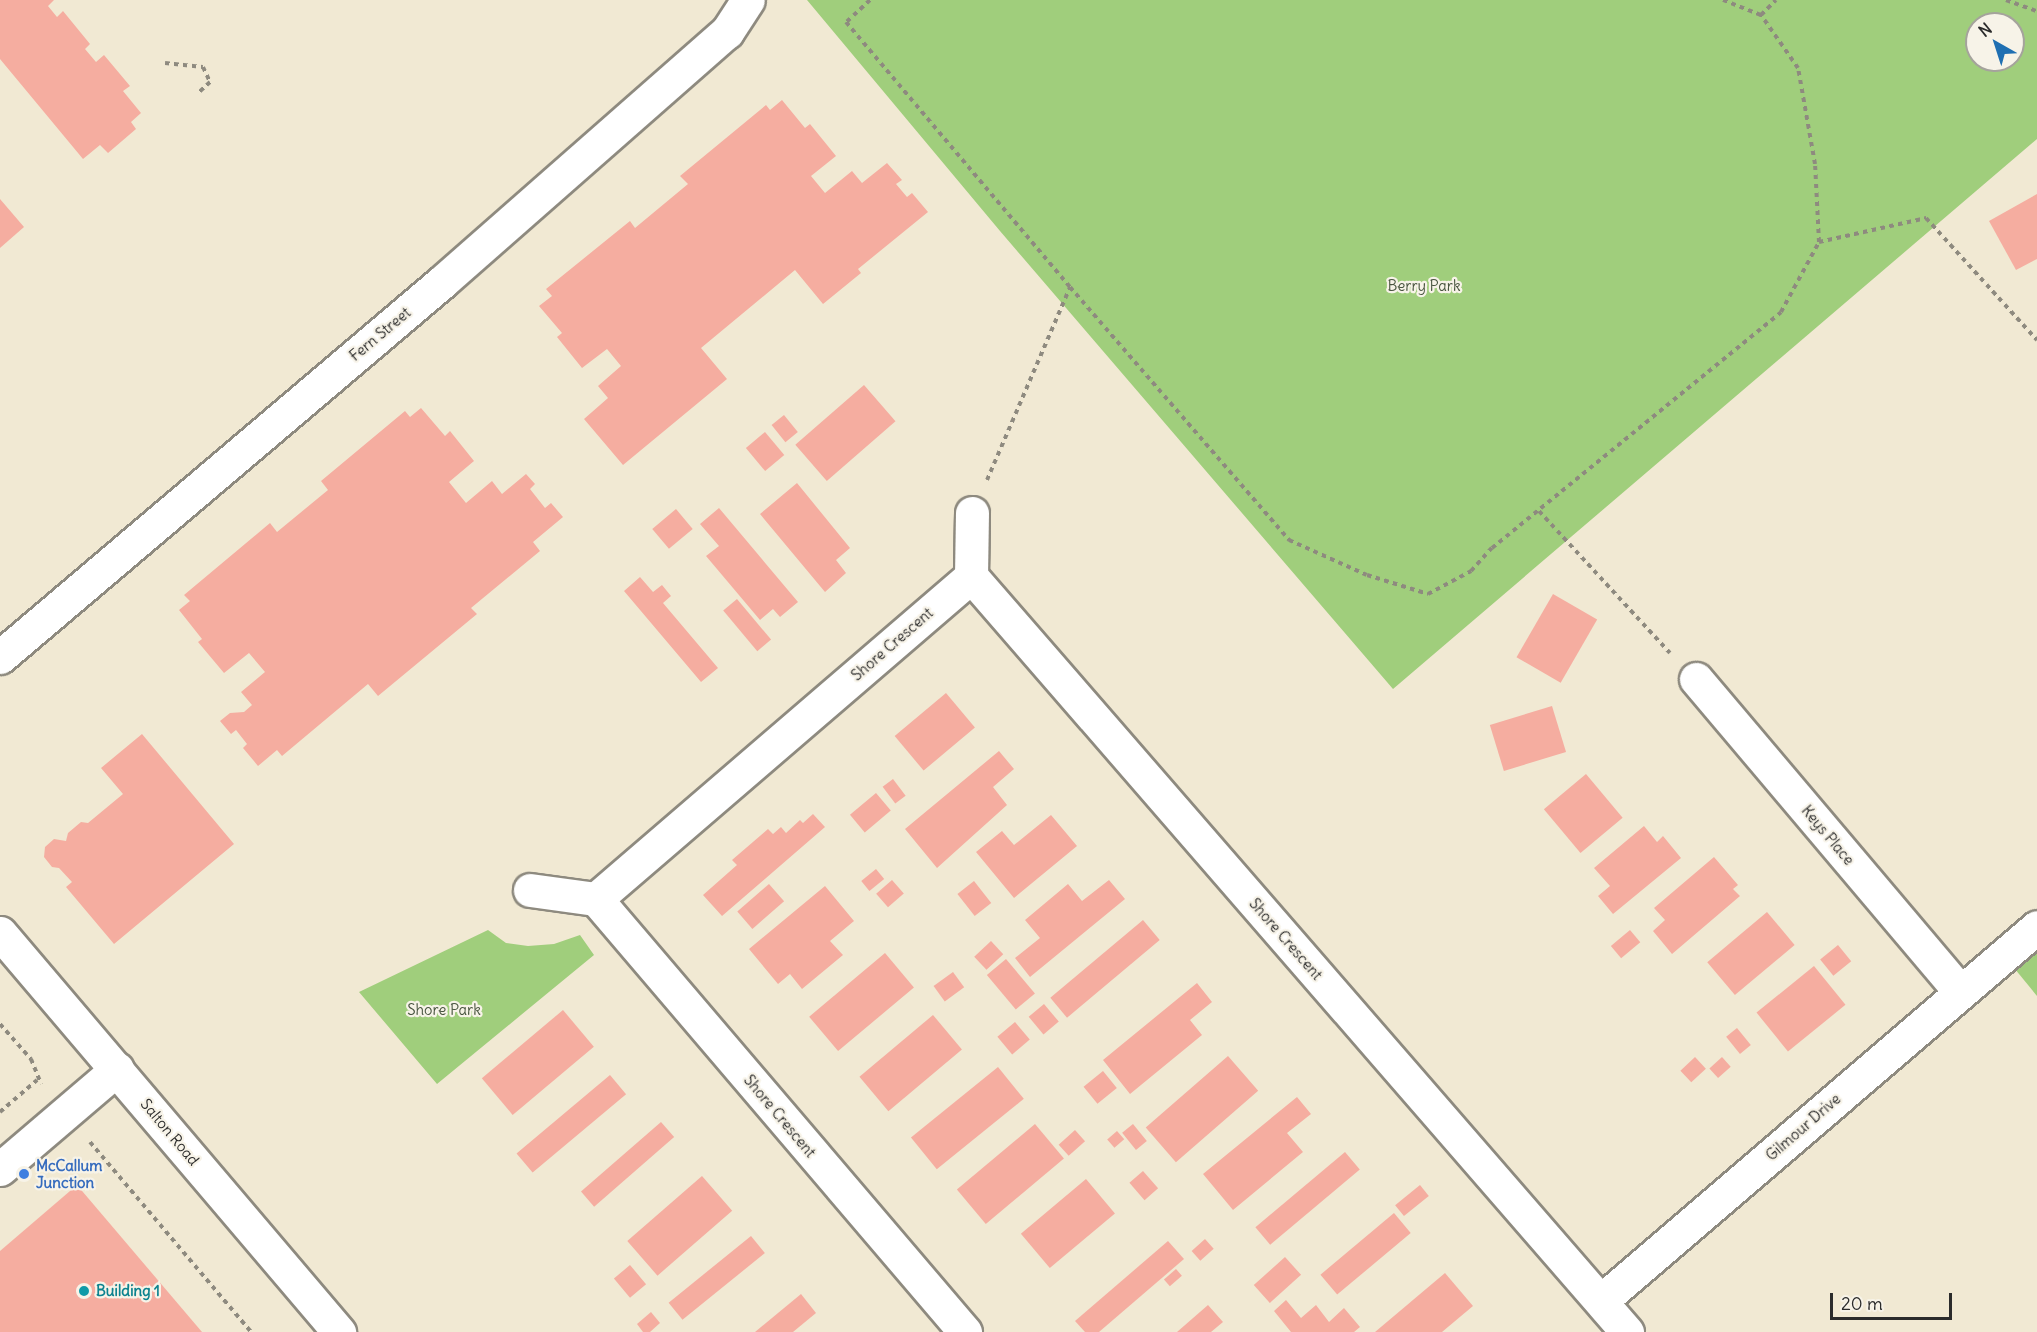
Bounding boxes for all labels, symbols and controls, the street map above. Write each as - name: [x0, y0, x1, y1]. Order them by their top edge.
- north arrow: [1965, 12, 2025, 72]
- text: N: [1974, 18, 1996, 41]
- park label: Berry Park: [1387, 277, 1461, 295]
- street label: Fern Street: [346, 303, 414, 365]
- street label: Shore Crescent: [848, 604, 936, 684]
- street label: Keys Place: [1798, 802, 1858, 868]
- street label: Shore Crescent: [1246, 895, 1326, 983]
- park label: Shore Park: [407, 1001, 481, 1019]
- street label: Shore Crescent: [740, 1071, 820, 1161]
- street label: Gilmour Drive: [1762, 1090, 1844, 1164]
- street label: Salton Road: [137, 1095, 203, 1169]
- place label: McCallum Junction: [36, 1156, 102, 1191]
- marker: McCallum Junction: [17, 1167, 31, 1181]
- scale bar: [1833, 1281, 1954, 1319]
- place label: Building 1: [96, 1282, 160, 1300]
- marker: Building 1: [77, 1284, 91, 1298]
- text: 20 m: [1841, 1292, 1883, 1315]

